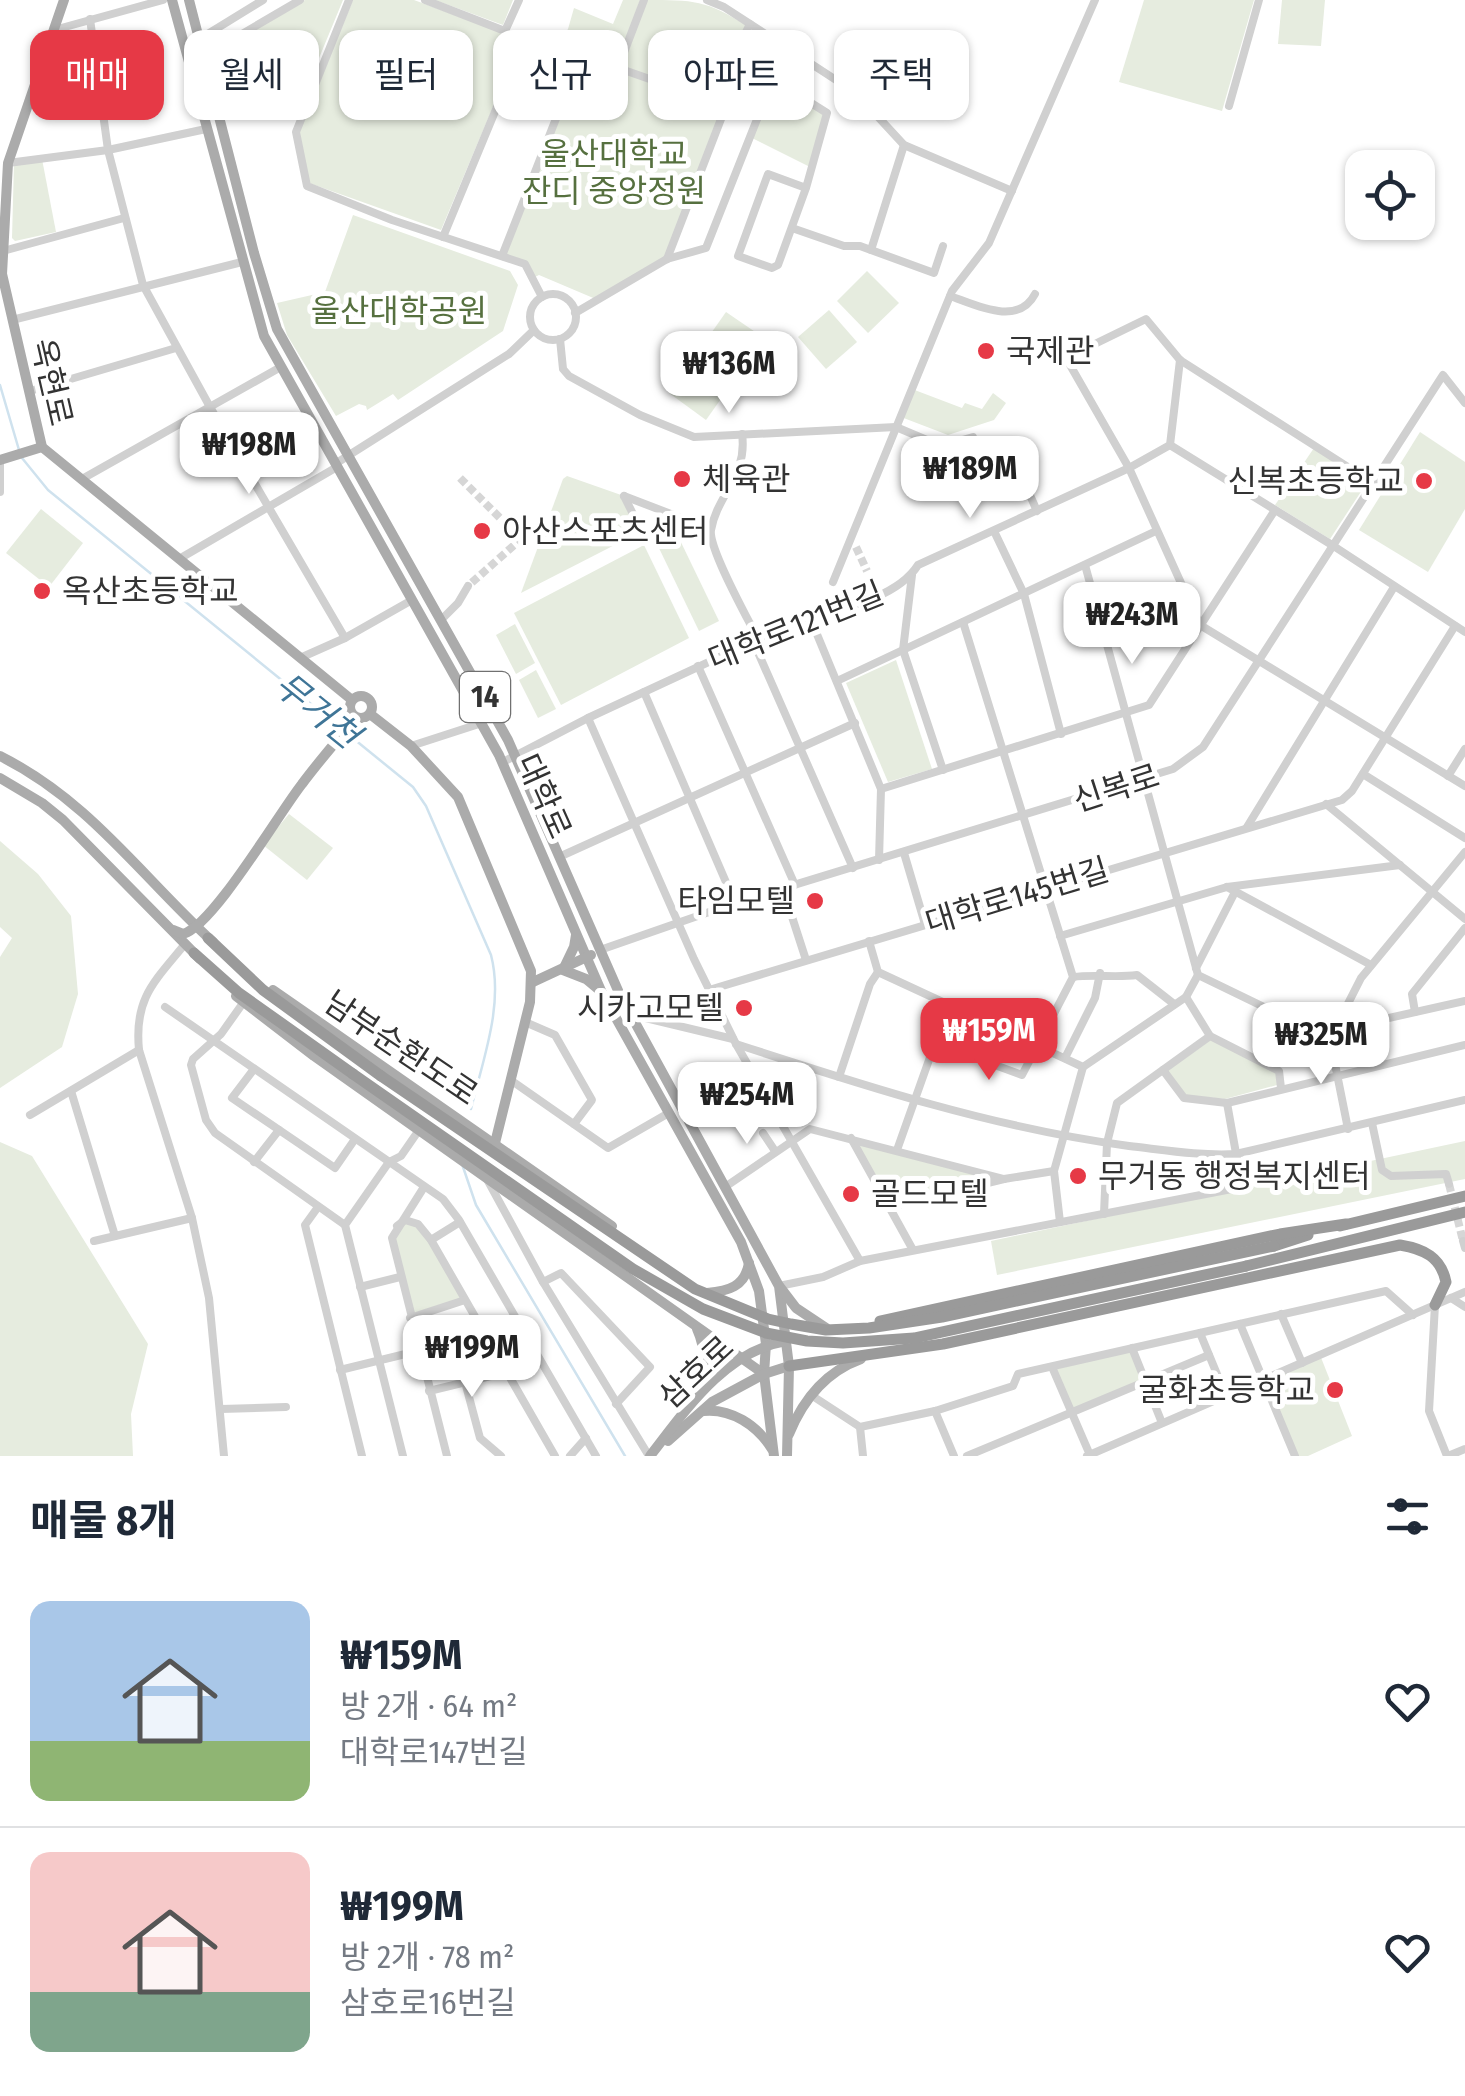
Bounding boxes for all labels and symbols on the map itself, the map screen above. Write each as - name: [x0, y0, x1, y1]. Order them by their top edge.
- park label: 울산대학교 잔디 중앙정원: [522, 135, 706, 210]
- park label: 울산대학공원: [311, 292, 487, 330]
- pin: ₩136M: [659, 331, 799, 416]
- place label: 국제관: [1006, 332, 1094, 370]
- street label: 옥현로: [24, 335, 80, 429]
- marker: 국제관: [975, 340, 997, 362]
- pin: ₩198M: [179, 412, 319, 497]
- pin: ₩189M: [900, 436, 1040, 521]
- place label: 체육관: [702, 460, 790, 498]
- place label: 신복초등학교: [1227, 462, 1404, 500]
- marker: 체육관: [671, 468, 693, 490]
- marker: 신복초등학교: [1413, 470, 1435, 492]
- place label: 아산스포츠센터: [502, 512, 708, 550]
- marker: 아산스포츠센터: [471, 520, 493, 542]
- place label: 옥산초등학교: [62, 572, 239, 610]
- street label: 대학로121번길: [703, 574, 889, 678]
- marker: 옥산초등학교: [31, 580, 53, 602]
- pin: ₩243M: [1062, 582, 1202, 667]
- water label: 무거천: [266, 663, 371, 759]
- road number: 14: [460, 672, 510, 722]
- street label: 대학로: [509, 748, 579, 844]
- street label: 신복로: [1068, 756, 1164, 820]
- street label: 대학로145번길: [921, 850, 1113, 942]
- place label: 타임모텔: [677, 882, 795, 920]
- marker: 타임모텔: [804, 890, 826, 912]
- street label: 남부순환도로: [317, 983, 485, 1113]
- place label: 시카고모텔: [577, 989, 724, 1027]
- marker: 시카고모텔: [733, 997, 755, 1019]
- pin: ₩159M: [919, 998, 1059, 1083]
- pin: ₩325M: [1251, 1002, 1391, 1087]
- pin: ₩254M: [677, 1062, 817, 1147]
- place label: 무거동 행정복지센터: [1098, 1157, 1370, 1195]
- marker: 무거동 행정복지센터: [1067, 1165, 1089, 1187]
- place label: 골드모텔: [871, 1175, 989, 1213]
- marker: 골드모텔: [840, 1183, 862, 1205]
- pin: ₩199M: [402, 1315, 542, 1400]
- street label: 삼호로: [651, 1328, 741, 1416]
- place label: 굴화초등학교: [1138, 1371, 1315, 1409]
- marker: 굴화초등학교: [1324, 1379, 1346, 1401]

